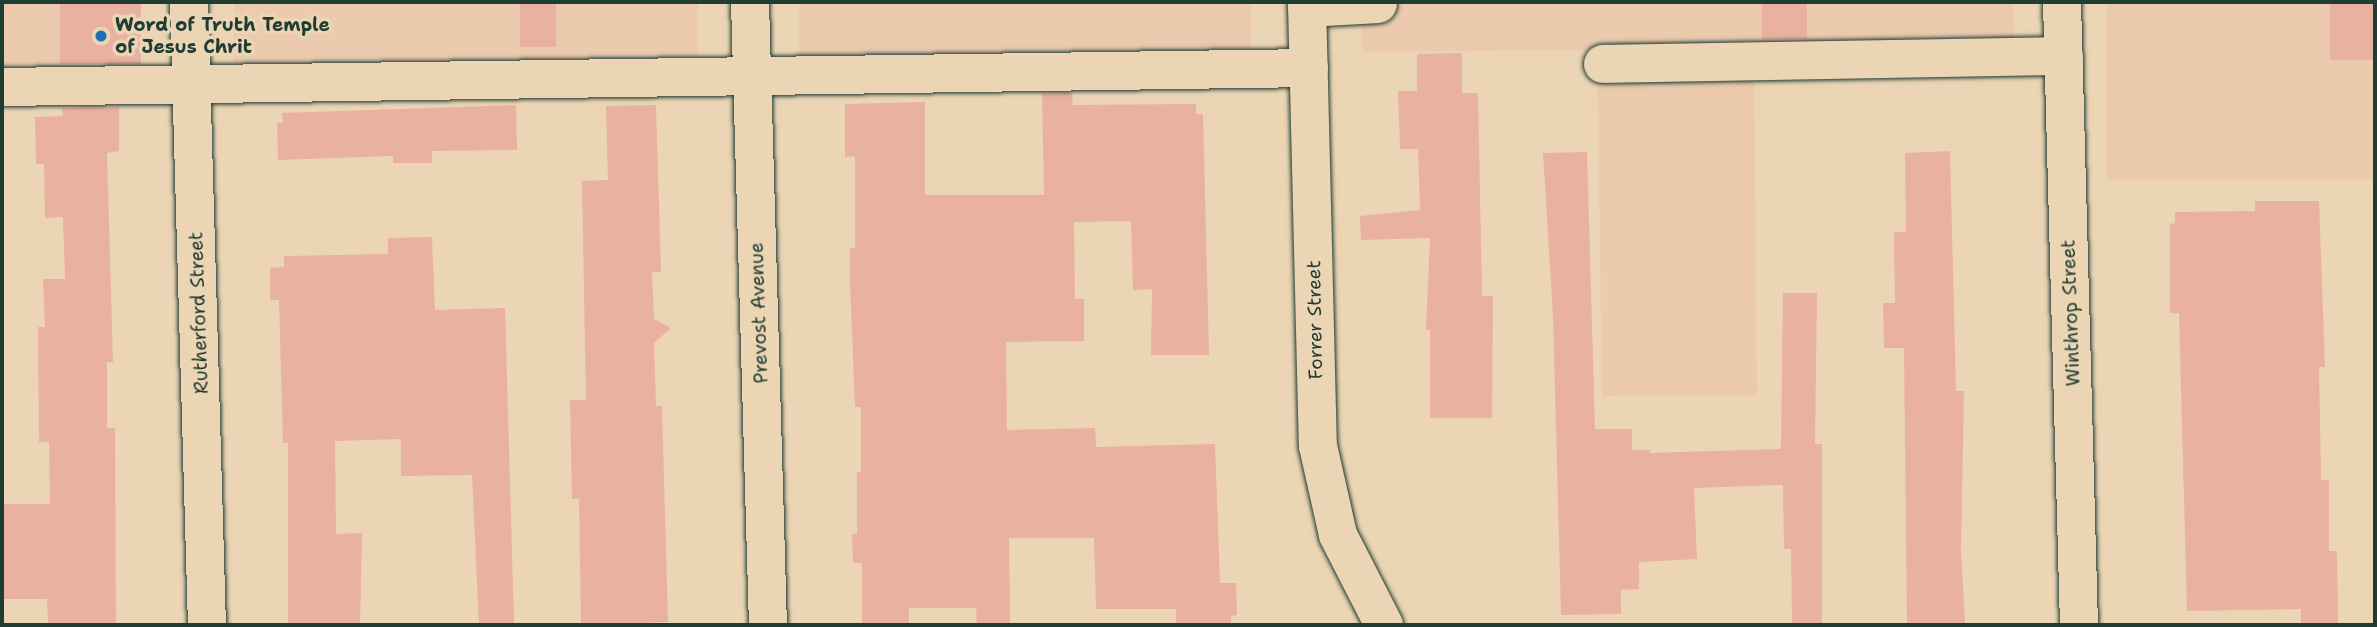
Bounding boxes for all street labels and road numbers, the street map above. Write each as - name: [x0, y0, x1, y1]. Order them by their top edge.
- street label: Rutherford Street: [185, 232, 213, 394]
- street label: Winthrop Street: [2057, 239, 2085, 387]
- street label: Prevost Avenue: [745, 242, 773, 384]
- street label: Forrer Street: [1303, 260, 1327, 380]

